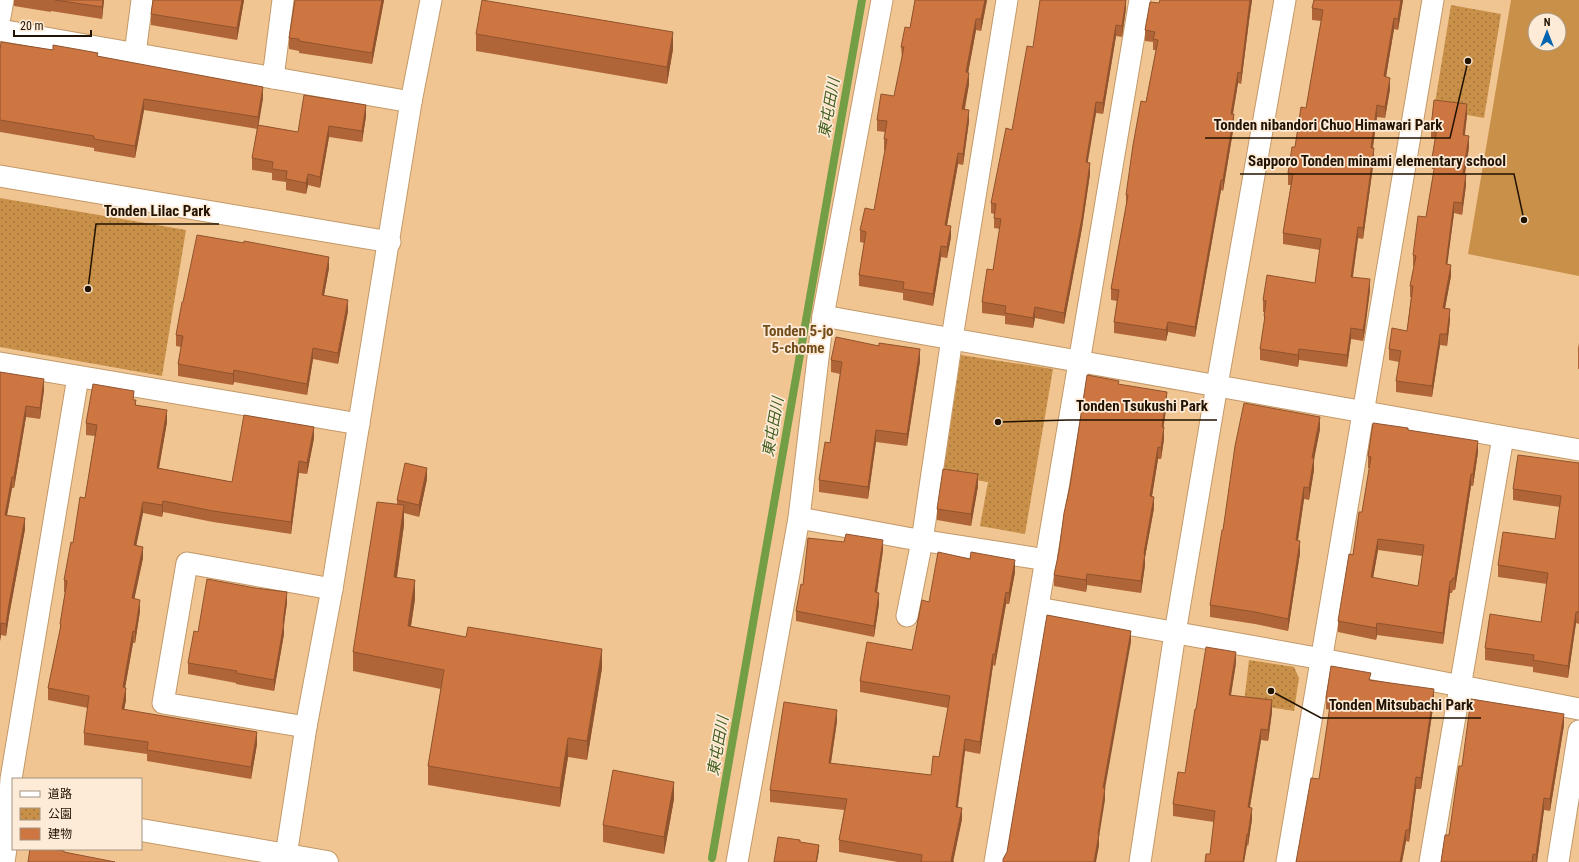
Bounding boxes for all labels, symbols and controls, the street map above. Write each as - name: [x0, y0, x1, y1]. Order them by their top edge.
- scale bar: [14, 12, 91, 38]
- north arrow: [1527, 12, 1567, 52]
- text: N: [1544, 16, 1551, 29]
- text: 20 m: [20, 19, 44, 33]
- water label: 東屯田川: [815, 75, 843, 139]
- callout: Tonden nibandori Chuo Himawari Park: [1205, 111, 1450, 138]
- text: Tonden nibandori Chuo Himawari Park: [1214, 116, 1443, 134]
- callout: Sapporo Tonden minami elementary school: [1240, 147, 1514, 174]
- text: Sapporo Tonden minami elementary school: [1248, 152, 1506, 170]
- callout: Tonden Lilac Park: [96, 197, 219, 224]
- text: Tonden Lilac Park: [104, 202, 211, 220]
- district label: Tonden 5-jo 5-chome: [762, 322, 834, 357]
- callout: Tonden Tsukushi Park: [1068, 393, 1217, 420]
- water label: 東屯田川: [759, 394, 787, 458]
- text: Tonden Tsukushi Park: [1076, 397, 1209, 415]
- callout: Tonden Mitsubachi Park: [1321, 691, 1481, 718]
- text: Tonden Mitsubachi Park: [1329, 696, 1474, 714]
- water label: 東屯田川: [704, 713, 732, 777]
- legend: [12, 778, 142, 850]
- text: 道路: [48, 787, 72, 801]
- text: 公園: [48, 807, 72, 821]
- text: 建物: [48, 827, 72, 841]

